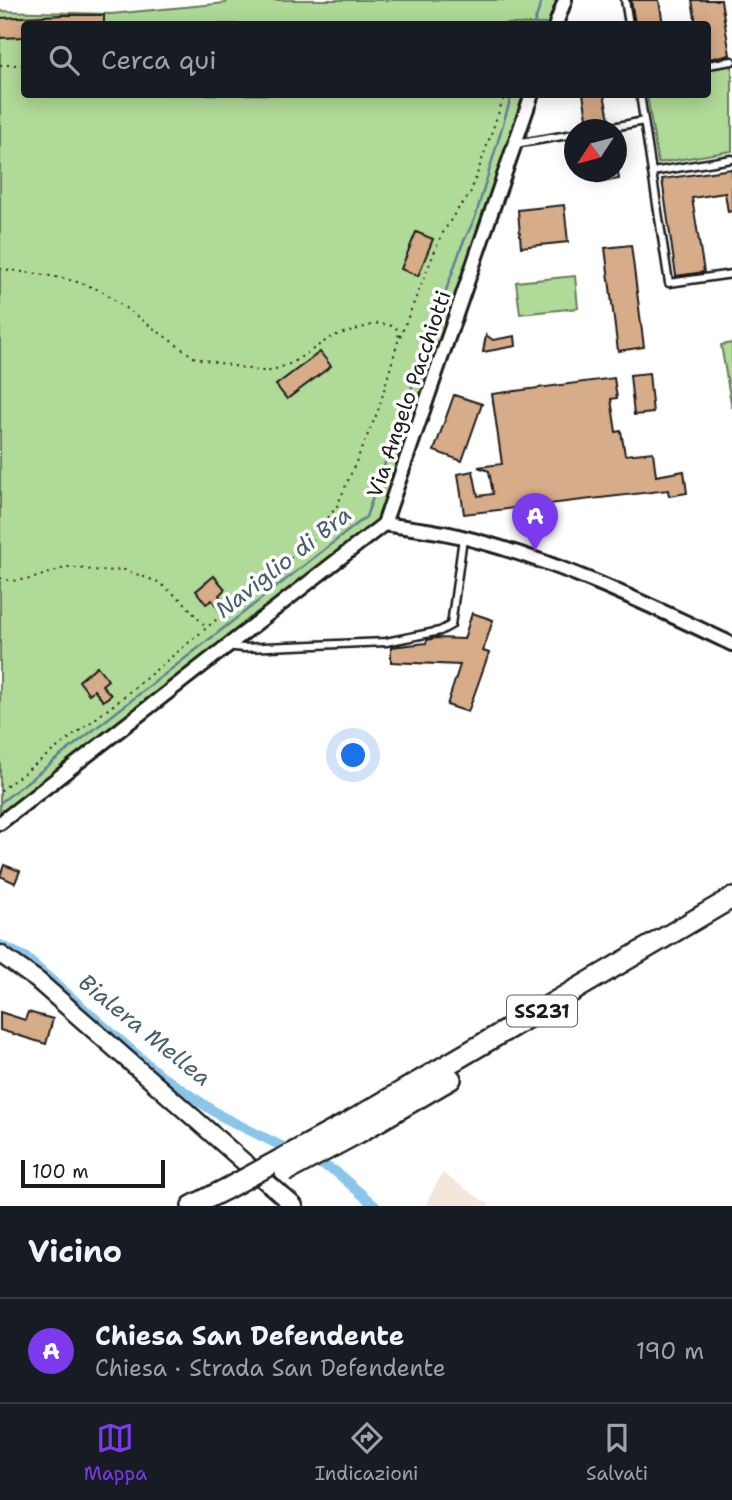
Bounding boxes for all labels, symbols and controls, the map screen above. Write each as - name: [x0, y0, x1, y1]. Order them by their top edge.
- search box: [21, 21, 711, 98]
- icon: search: [45, 41, 83, 79]
- text: Cerca qui: [101, 42, 217, 77]
- north arrow: [564, 119, 627, 182]
- street label: Via Angelo Pacchiotti: [360, 287, 458, 501]
- pin: A: [512, 493, 558, 551]
- water label: Naviglio di Bra: [209, 499, 357, 625]
- your location: [336, 738, 370, 772]
- water label: Bialera Mellea: [72, 967, 218, 1093]
- road number: SS231: [507, 995, 577, 1026]
- scale bar: [21, 1157, 164, 1189]
- text: 100 m: [32, 1159, 89, 1184]
- text: Vicino: [28, 1231, 122, 1272]
- text: Chiesa San Defendente: [95, 1318, 404, 1353]
- text: A: [42, 1336, 60, 1366]
- text: 190 m: [636, 1336, 704, 1366]
- text: Chiesa · Strada San Defendente: [95, 1353, 446, 1383]
- tab: Mappa: [84, 1419, 147, 1486]
- tab: Indicazioni: [315, 1419, 419, 1486]
- tab: Salvati: [586, 1419, 648, 1486]

